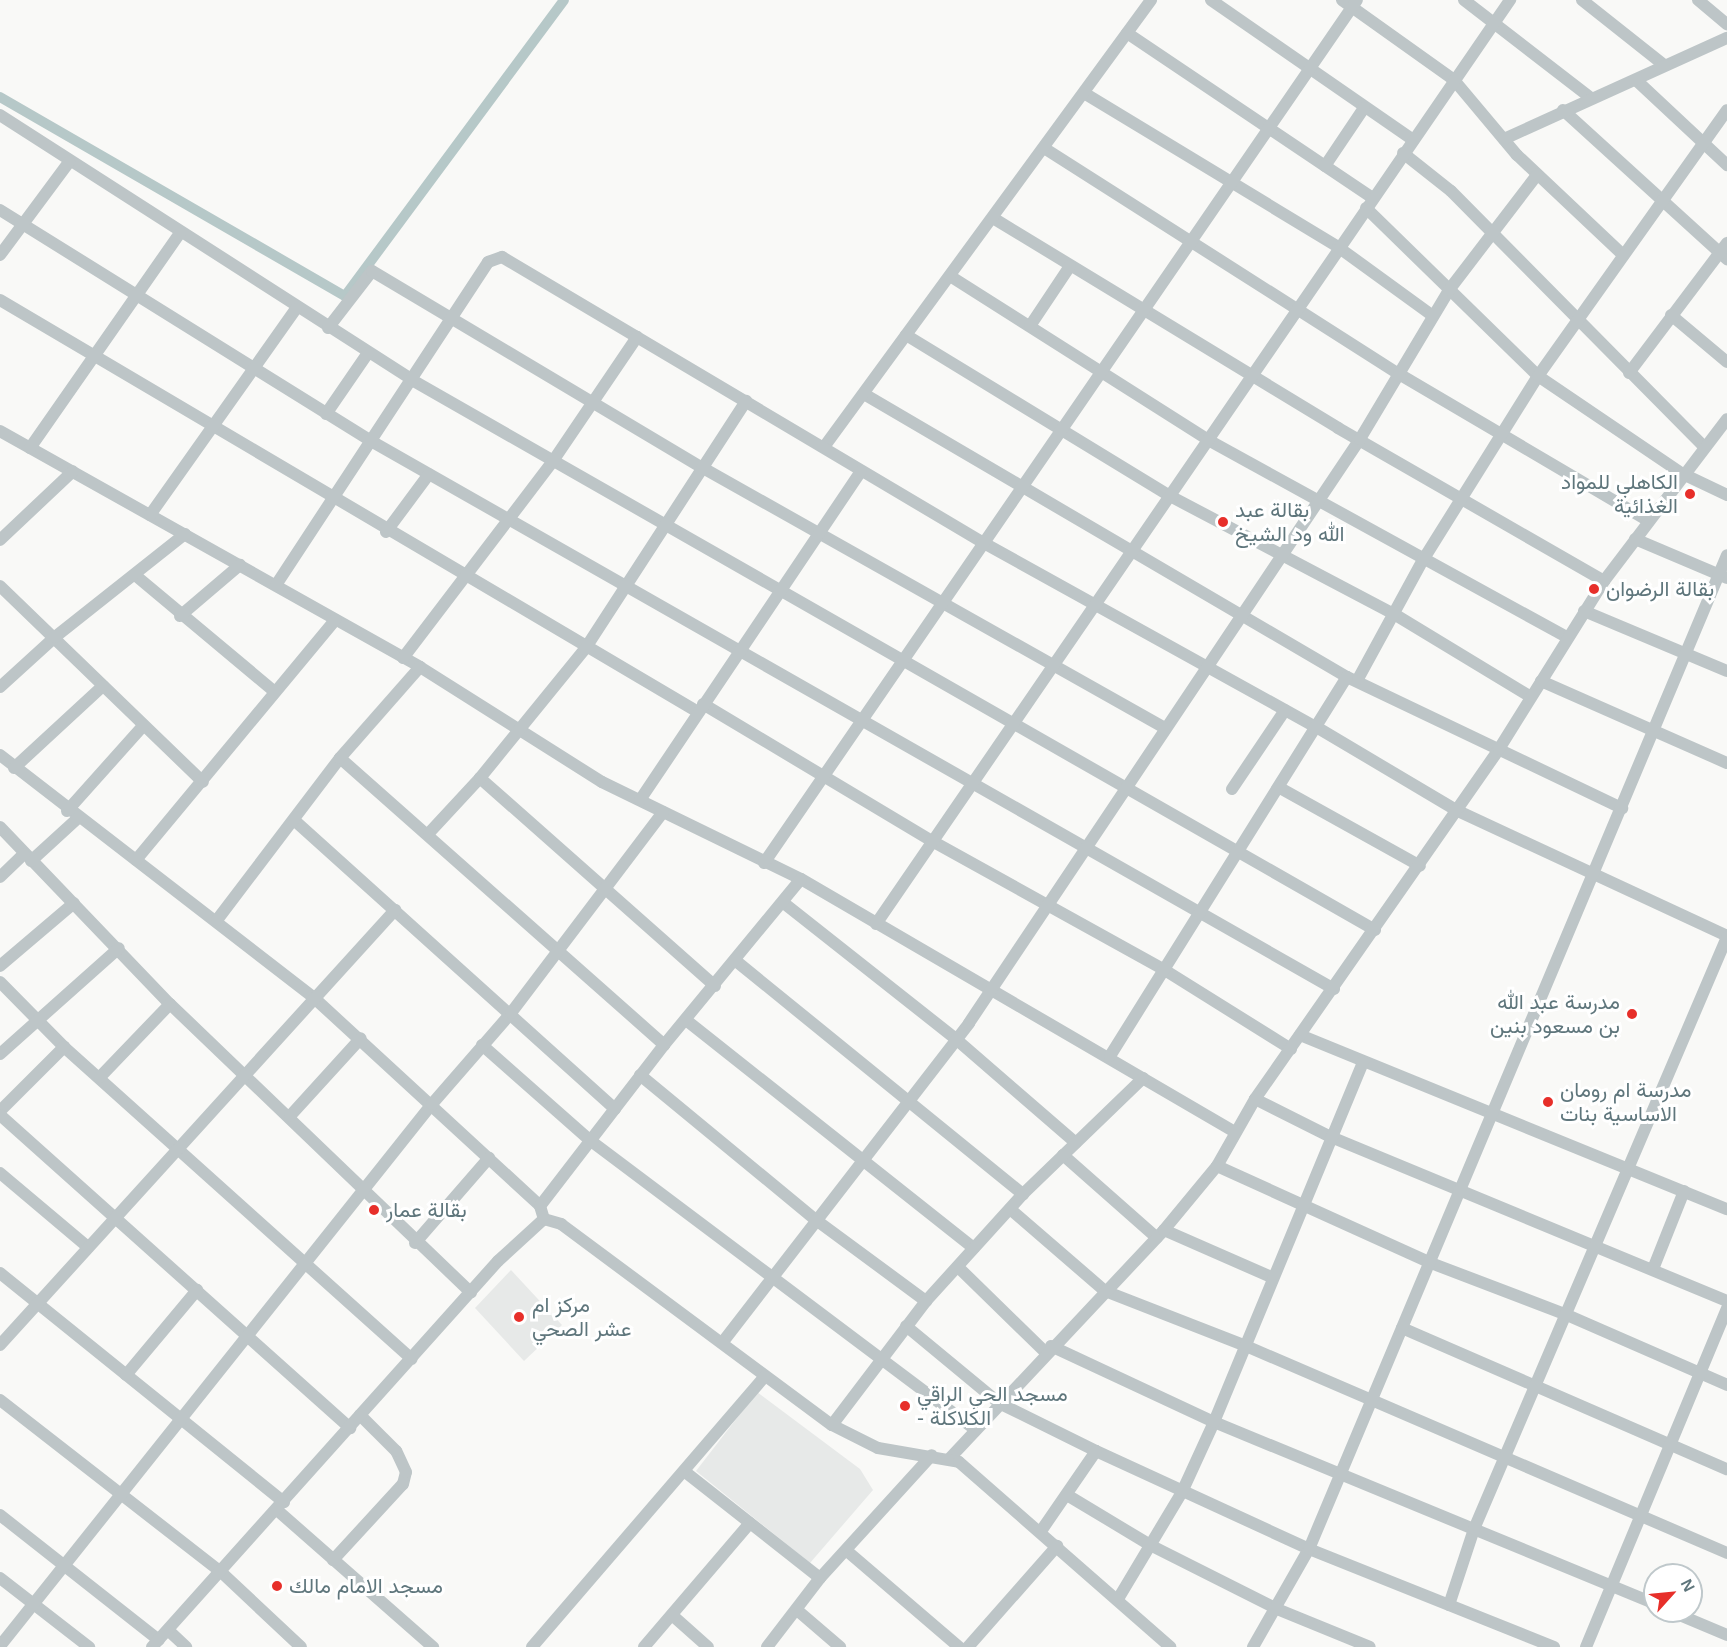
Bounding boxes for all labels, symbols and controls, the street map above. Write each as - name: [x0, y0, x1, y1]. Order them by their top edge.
- place label: الكاهلي للمواد الغذائية: [1561, 469, 1678, 519]
- marker: الكاهلي للمواد الغذائية: [1683, 487, 1697, 501]
- place label: بقالة عبد الله ود الشيخ: [1235, 497, 1344, 547]
- marker: بقالة عبد الله ود الشيخ: [1216, 515, 1230, 529]
- place label: بقالة الرضوان: [1606, 576, 1714, 602]
- marker: بقالة الرضوان: [1587, 582, 1601, 596]
- place label: مدرسة عبد الله بن مسعود بنين: [1490, 989, 1620, 1039]
- marker: مدرسة عبد الله بن مسعود بنين: [1625, 1007, 1639, 1021]
- place label: مدرسة ام رومان الاساسية بنات: [1560, 1077, 1692, 1127]
- marker: مدرسة ام رومان الاساسية بنات: [1541, 1095, 1555, 1109]
- place label: بقالة عمار: [386, 1197, 467, 1223]
- marker: بقالة عمار: [367, 1203, 381, 1217]
- place label: مركز ام عشر الصحي: [532, 1292, 632, 1342]
- marker: مركز ام عشر الصحي: [510, 1308, 528, 1326]
- place label: مسجد الحي الراقي - الكلاكلة: [917, 1381, 1068, 1431]
- marker: مسجد الحي الراقي - الكلاكلة: [898, 1399, 912, 1413]
- north arrow: [1643, 1563, 1703, 1623]
- place label: مسجد الامام مالك: [289, 1573, 443, 1599]
- text: N: [1678, 1576, 1698, 1595]
- marker: مسجد الامام مالك: [270, 1579, 284, 1593]

